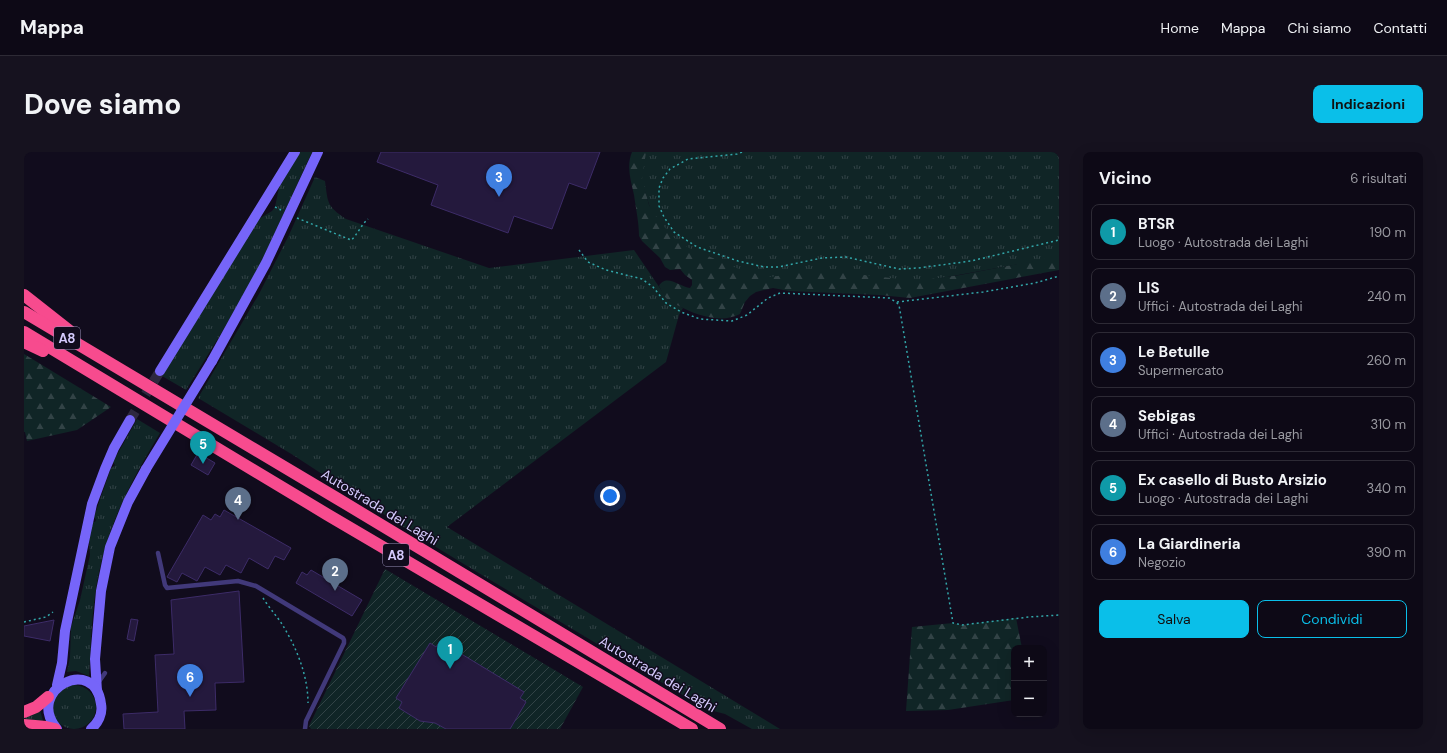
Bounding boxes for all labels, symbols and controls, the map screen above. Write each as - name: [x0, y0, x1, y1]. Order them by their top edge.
- text: Mappa: [20, 15, 84, 40]
- text: Home: [1161, 19, 1199, 37]
- text: Mappa: [1221, 19, 1265, 37]
- text: Chi siamo: [1287, 19, 1351, 37]
- text: Contatti: [1373, 19, 1427, 37]
- button: Indicazioni: [1313, 85, 1423, 123]
- text: Dove siamo: [24, 86, 181, 123]
- pin: 3: [486, 164, 512, 197]
- text: Vicino: [1099, 167, 1152, 189]
- text: 6 risultati: [1350, 170, 1407, 187]
- text: BTSR: [1138, 214, 1175, 234]
- text: 1: [1111, 224, 1115, 241]
- text: 190 m: [1370, 224, 1406, 241]
- text: Luogo · Autostrada dei Laghi: [1138, 234, 1308, 251]
- text: LIS: [1138, 278, 1160, 298]
- text: 2: [1109, 288, 1117, 305]
- text: 240 m: [1367, 288, 1406, 305]
- text: Uffici · Autostrada dei Laghi: [1138, 298, 1303, 315]
- road number: A8: [54, 327, 80, 349]
- text: Le Betulle: [1138, 342, 1210, 362]
- text: 3: [1109, 352, 1117, 369]
- text: 260 m: [1366, 352, 1406, 369]
- text: Supermercato: [1138, 362, 1224, 379]
- text: Sebigas: [1138, 406, 1196, 426]
- text: 4: [1109, 416, 1117, 433]
- text: 310 m: [1371, 416, 1406, 433]
- text: Uffici · Autostrada dei Laghi: [1138, 426, 1303, 443]
- pin: 5: [190, 431, 216, 464]
- street label: Autostrada dei Laghi: [318, 465, 442, 549]
- text: Ex casello di Busto Arsizio: [1138, 470, 1327, 490]
- text: 5: [1109, 480, 1117, 497]
- text: 340 m: [1366, 480, 1406, 497]
- your location: [600, 486, 620, 506]
- pin: 4: [225, 487, 251, 520]
- text: Luogo · Autostrada dei Laghi: [1138, 490, 1308, 507]
- text: La Giardineria: [1138, 534, 1241, 554]
- road number: A8: [383, 544, 409, 566]
- text: 6: [1109, 544, 1117, 561]
- text: 390 m: [1367, 544, 1406, 561]
- text: Negozio: [1138, 554, 1186, 571]
- pin: 2: [322, 558, 348, 591]
- button: Salva: [1099, 600, 1249, 638]
- button: Condividi: [1257, 600, 1407, 638]
- street label: Autostrada dei Laghi: [596, 632, 720, 716]
- pin: 1: [437, 636, 463, 669]
- map controls: [1011, 645, 1047, 717]
- button: +: [1011, 645, 1047, 681]
- pin: 6: [177, 664, 203, 697]
- button: −: [1011, 681, 1047, 717]

